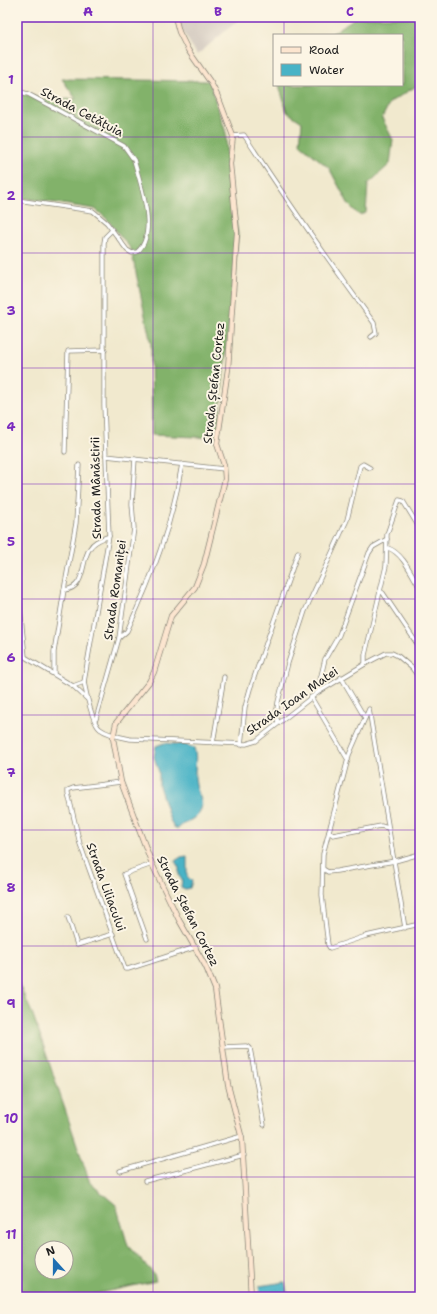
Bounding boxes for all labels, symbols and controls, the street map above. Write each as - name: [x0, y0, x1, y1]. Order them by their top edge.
- text: A: [83, 3, 93, 20]
- text: B: [214, 3, 222, 20]
- text: C: [346, 3, 354, 20]
- legend: [273, 34, 403, 86]
- text: Road: [309, 42, 340, 58]
- text: Water: [309, 62, 345, 78]
- text: 1: [8, 71, 14, 88]
- street label: Strada Cetățuia: [38, 83, 127, 141]
- text: 2: [6, 187, 16, 204]
- text: 3: [6, 302, 16, 319]
- street label: Strada Ștefan Cortez: [200, 321, 228, 445]
- text: 4: [6, 418, 16, 435]
- street label: Strada Mânăstirii: [87, 436, 105, 540]
- text: 5: [7, 533, 15, 550]
- street label: Strada Romaniței: [100, 539, 130, 641]
- text: 6: [6, 649, 16, 666]
- street label: Strada Ioan Matei: [243, 663, 341, 739]
- text: 7: [6, 764, 16, 781]
- street label: Strada Liliacului: [83, 840, 129, 934]
- street label: Strada Ștefan Cortez: [153, 853, 223, 969]
- text: 8: [6, 879, 16, 896]
- text: 9: [6, 995, 16, 1012]
- text: 10: [4, 1110, 18, 1127]
- text: 11: [5, 1226, 17, 1243]
- north arrow: [34, 1240, 74, 1280]
- text: N: [44, 1242, 58, 1260]

